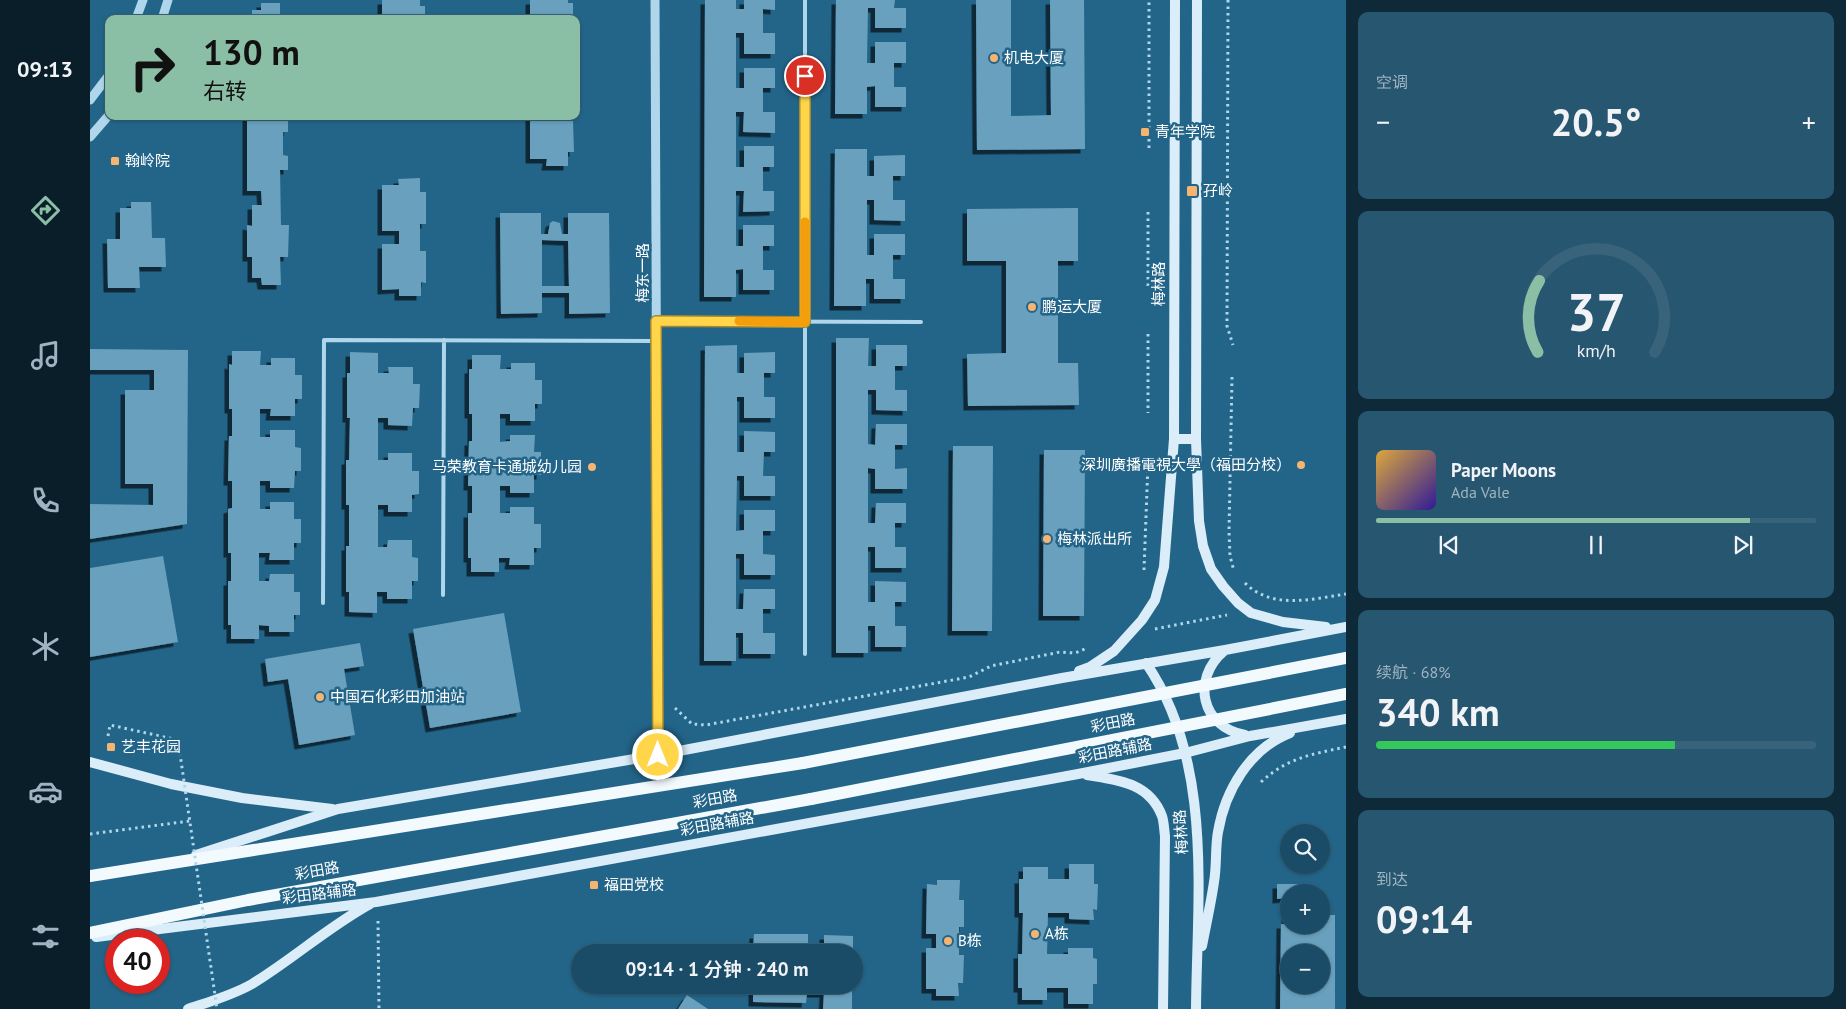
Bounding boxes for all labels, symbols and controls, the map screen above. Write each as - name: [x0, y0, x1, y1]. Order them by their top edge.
- text: 130 m: [203, 29, 300, 75]
- icon: right: [120, 35, 185, 100]
- place label: 机电大厦: [1004, 48, 1064, 67]
- marker: 机电大厦: [988, 52, 1000, 64]
- text: 09:13: [17, 55, 73, 83]
- pin: [784, 55, 826, 97]
- icon: arrive: [791, 62, 819, 90]
- text: 空调: [1376, 72, 1408, 92]
- text: 右转: [203, 77, 247, 105]
- text: 20.5°: [1551, 97, 1641, 146]
- text: −: [1376, 103, 1390, 140]
- text: +: [1802, 103, 1816, 140]
- place label: 青年学院: [1155, 122, 1215, 141]
- marker: 青年学院: [1139, 126, 1151, 138]
- place label: 翰岭院: [125, 151, 170, 170]
- marker: 翰岭院: [109, 155, 121, 167]
- place label: 孖岭: [1203, 181, 1233, 200]
- marker: 孖岭: [1185, 184, 1199, 198]
- icon: directions: [28, 193, 63, 228]
- street label: 梅东一路: [633, 243, 652, 303]
- street label: 梅林路: [1149, 261, 1168, 307]
- text: 37: [1567, 278, 1625, 345]
- place label: 鹏运大厦: [1042, 297, 1102, 316]
- marker: 鹏运大厦: [1026, 301, 1038, 313]
- icon: music: [28, 338, 63, 373]
- text: km/h: [1576, 339, 1616, 362]
- place label: 深圳廣播電視大學（福田分校）: [1081, 455, 1291, 474]
- place label: 马荣教育卡通城幼儿园: [432, 457, 582, 476]
- text: Paper Moons: [1451, 458, 1556, 482]
- marker: 深圳廣播電視大學（福田分校）: [1295, 459, 1307, 471]
- marker: 马荣教育卡通城幼儿园: [586, 461, 598, 473]
- text: Ada Vale: [1451, 482, 1510, 502]
- icon: phone: [28, 483, 63, 518]
- place label: 梅林派出所: [1057, 529, 1132, 548]
- icon: previous: [1435, 531, 1463, 559]
- icon: pause: [1582, 531, 1610, 559]
- icon: next: [1729, 531, 1757, 559]
- marker: 梅林派出所: [1041, 533, 1053, 545]
- icon: climate: [28, 629, 63, 664]
- text: 续航 · 68%: [1376, 662, 1451, 682]
- place label: 中国石化彩田加油站: [330, 687, 465, 706]
- text: 340 km: [1376, 687, 1500, 736]
- marker: 中国石化彩田加油站: [314, 691, 326, 703]
- street label: 彩田路: [1089, 709, 1137, 736]
- position arrow: [631, 728, 683, 780]
- street label: 彩田路辅路: [1076, 734, 1154, 767]
- place label: 艺丰花园: [121, 737, 181, 756]
- marker: 艺丰花园: [105, 741, 117, 753]
- icon: car: [28, 774, 63, 809]
- street label: 彩田路: [691, 785, 739, 812]
- street label: 彩田路辅路: [678, 808, 756, 839]
- street label: 梅林路: [1170, 809, 1191, 855]
- map controls: [1280, 824, 1330, 994]
- button: search: [1280, 824, 1330, 874]
- street label: 彩田路: [293, 857, 341, 884]
- text: 到达: [1376, 869, 1408, 889]
- place label: 福田党校: [604, 875, 664, 894]
- marker: 福田党校: [588, 879, 600, 891]
- street label: 彩田路辅路: [281, 880, 357, 908]
- button: +: [1280, 884, 1330, 934]
- text: 09:14: [1376, 894, 1472, 943]
- icon: filters: [28, 919, 63, 954]
- place label: A栋: [1045, 924, 1069, 943]
- marker: A栋: [1029, 928, 1041, 940]
- speed limit sign: 40: [105, 929, 170, 994]
- place label: B栋: [958, 931, 982, 950]
- marker: B栋: [942, 935, 954, 947]
- button: −: [1280, 944, 1330, 994]
- text: 09:14 · 1 分钟 · 240 m: [625, 957, 809, 981]

